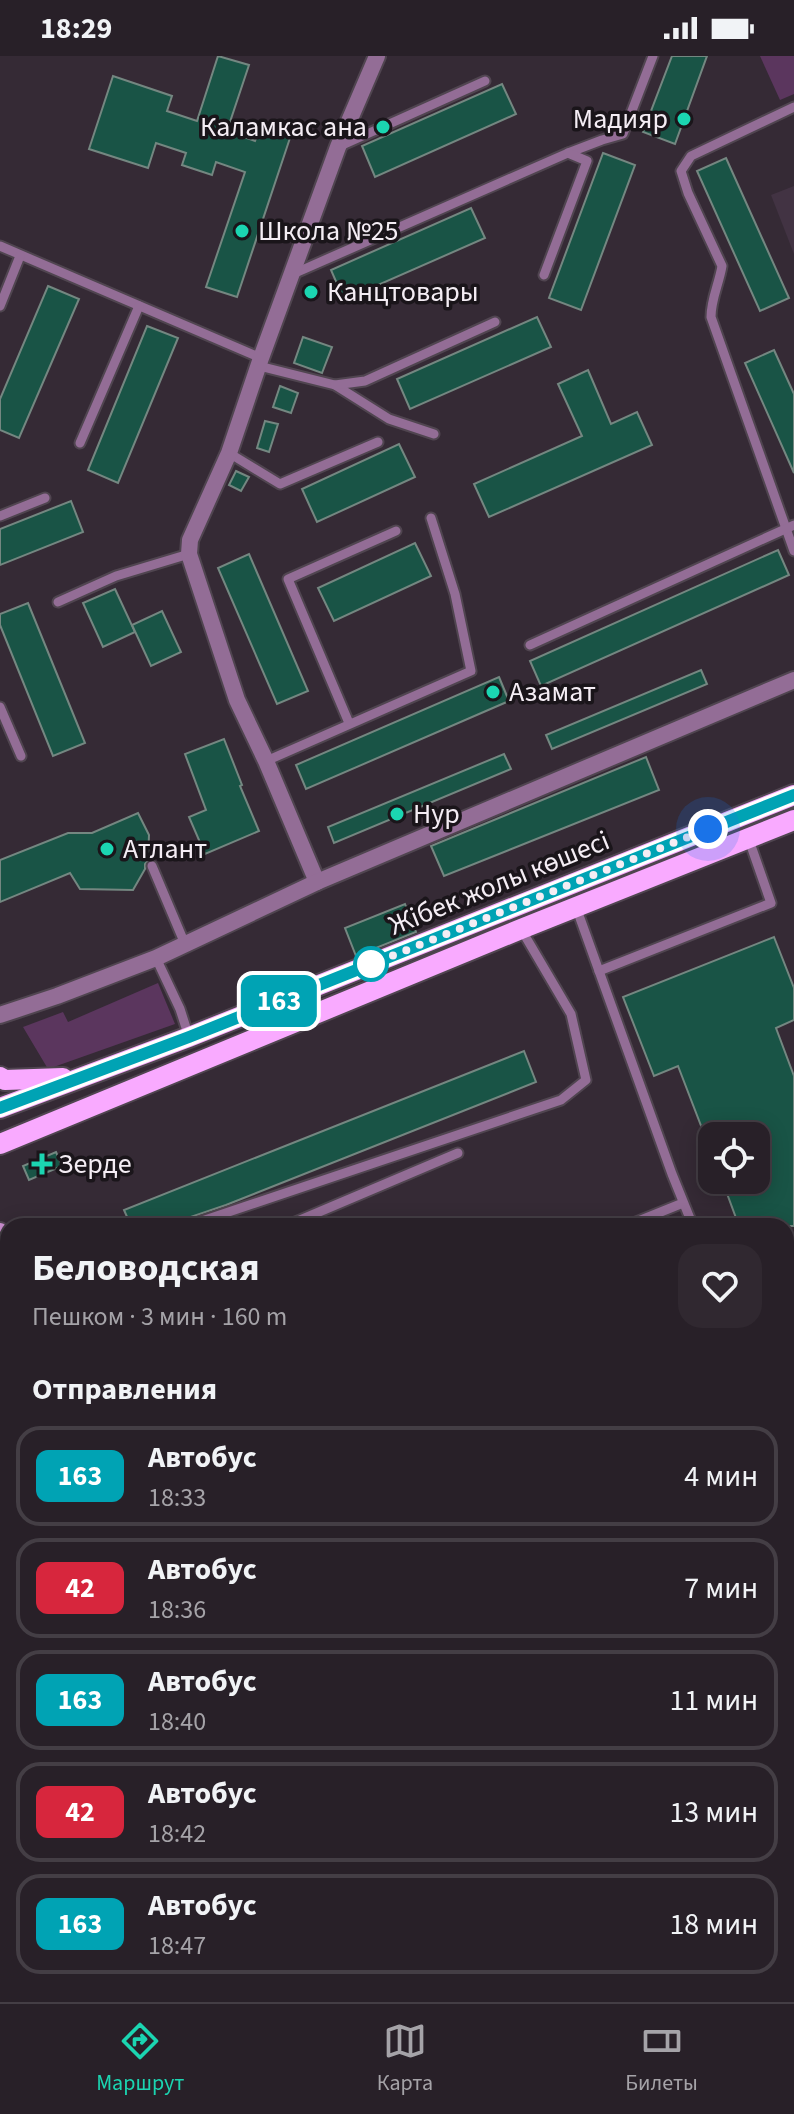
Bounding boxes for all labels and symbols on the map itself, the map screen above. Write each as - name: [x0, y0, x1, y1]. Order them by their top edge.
- place label: Мадияр: [573, 99, 668, 139]
- place label: Каламкас ана: [200, 107, 367, 147]
- marker: Мадияр: [675, 110, 693, 128]
- marker: Каламкас ана: [374, 118, 392, 136]
- place label: Школа №25: [258, 211, 399, 251]
- marker: Школа №25: [233, 222, 251, 240]
- place label: Канцтовары: [327, 272, 479, 312]
- marker: Канцтовары: [302, 283, 320, 301]
- place label: Азамат: [509, 672, 596, 712]
- marker: Азамат: [484, 683, 502, 701]
- place label: Нур: [413, 794, 460, 834]
- marker: Нур: [388, 805, 406, 823]
- your location: [688, 809, 728, 849]
- street label: Жібек жолы көшесі: [383, 820, 615, 946]
- place label: Атлант: [123, 829, 207, 869]
- marker: Атлант: [98, 840, 116, 858]
- unlabelled marker: [354, 947, 388, 981]
- line badge: 163: [233, 975, 325, 1027]
- place label: Зерде: [58, 1144, 132, 1184]
- marker: Зерде: [33, 1155, 51, 1173]

